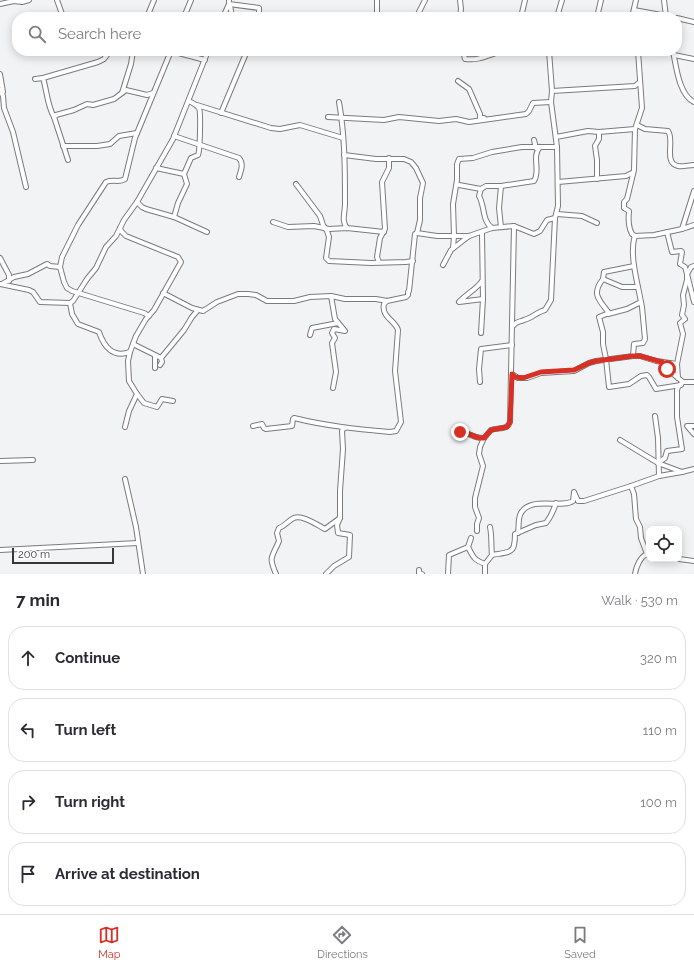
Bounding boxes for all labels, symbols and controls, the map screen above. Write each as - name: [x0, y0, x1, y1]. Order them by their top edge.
- search box: [12, 12, 682, 56]
- icon: search: [26, 23, 48, 45]
- text: Search here: [58, 25, 141, 43]
- route start: [658, 360, 676, 378]
- route end: [451, 423, 469, 441]
- map controls: [646, 526, 682, 562]
- button: locate: [646, 526, 682, 562]
- scale bar: [12, 546, 114, 565]
- text: 200 m: [18, 548, 50, 561]
- text: 7 min: [16, 590, 60, 610]
- text: Walk · 530 m: [601, 593, 678, 608]
- icon: ahead: [17, 647, 39, 669]
- text: Continue: [55, 649, 120, 667]
- text: 320 m: [640, 651, 677, 666]
- icon: left: [17, 719, 39, 741]
- text: Turn left: [55, 721, 116, 739]
- text: 110 m: [643, 723, 677, 738]
- icon: right: [17, 791, 39, 813]
- text: Turn right: [55, 793, 125, 811]
- text: 100 m: [640, 795, 677, 810]
- icon: arrive: [17, 863, 39, 885]
- text: Arrive at destination: [55, 865, 200, 883]
- tab: Map: [98, 924, 121, 961]
- tab: Directions: [317, 924, 368, 961]
- tab: Saved: [564, 924, 596, 961]

